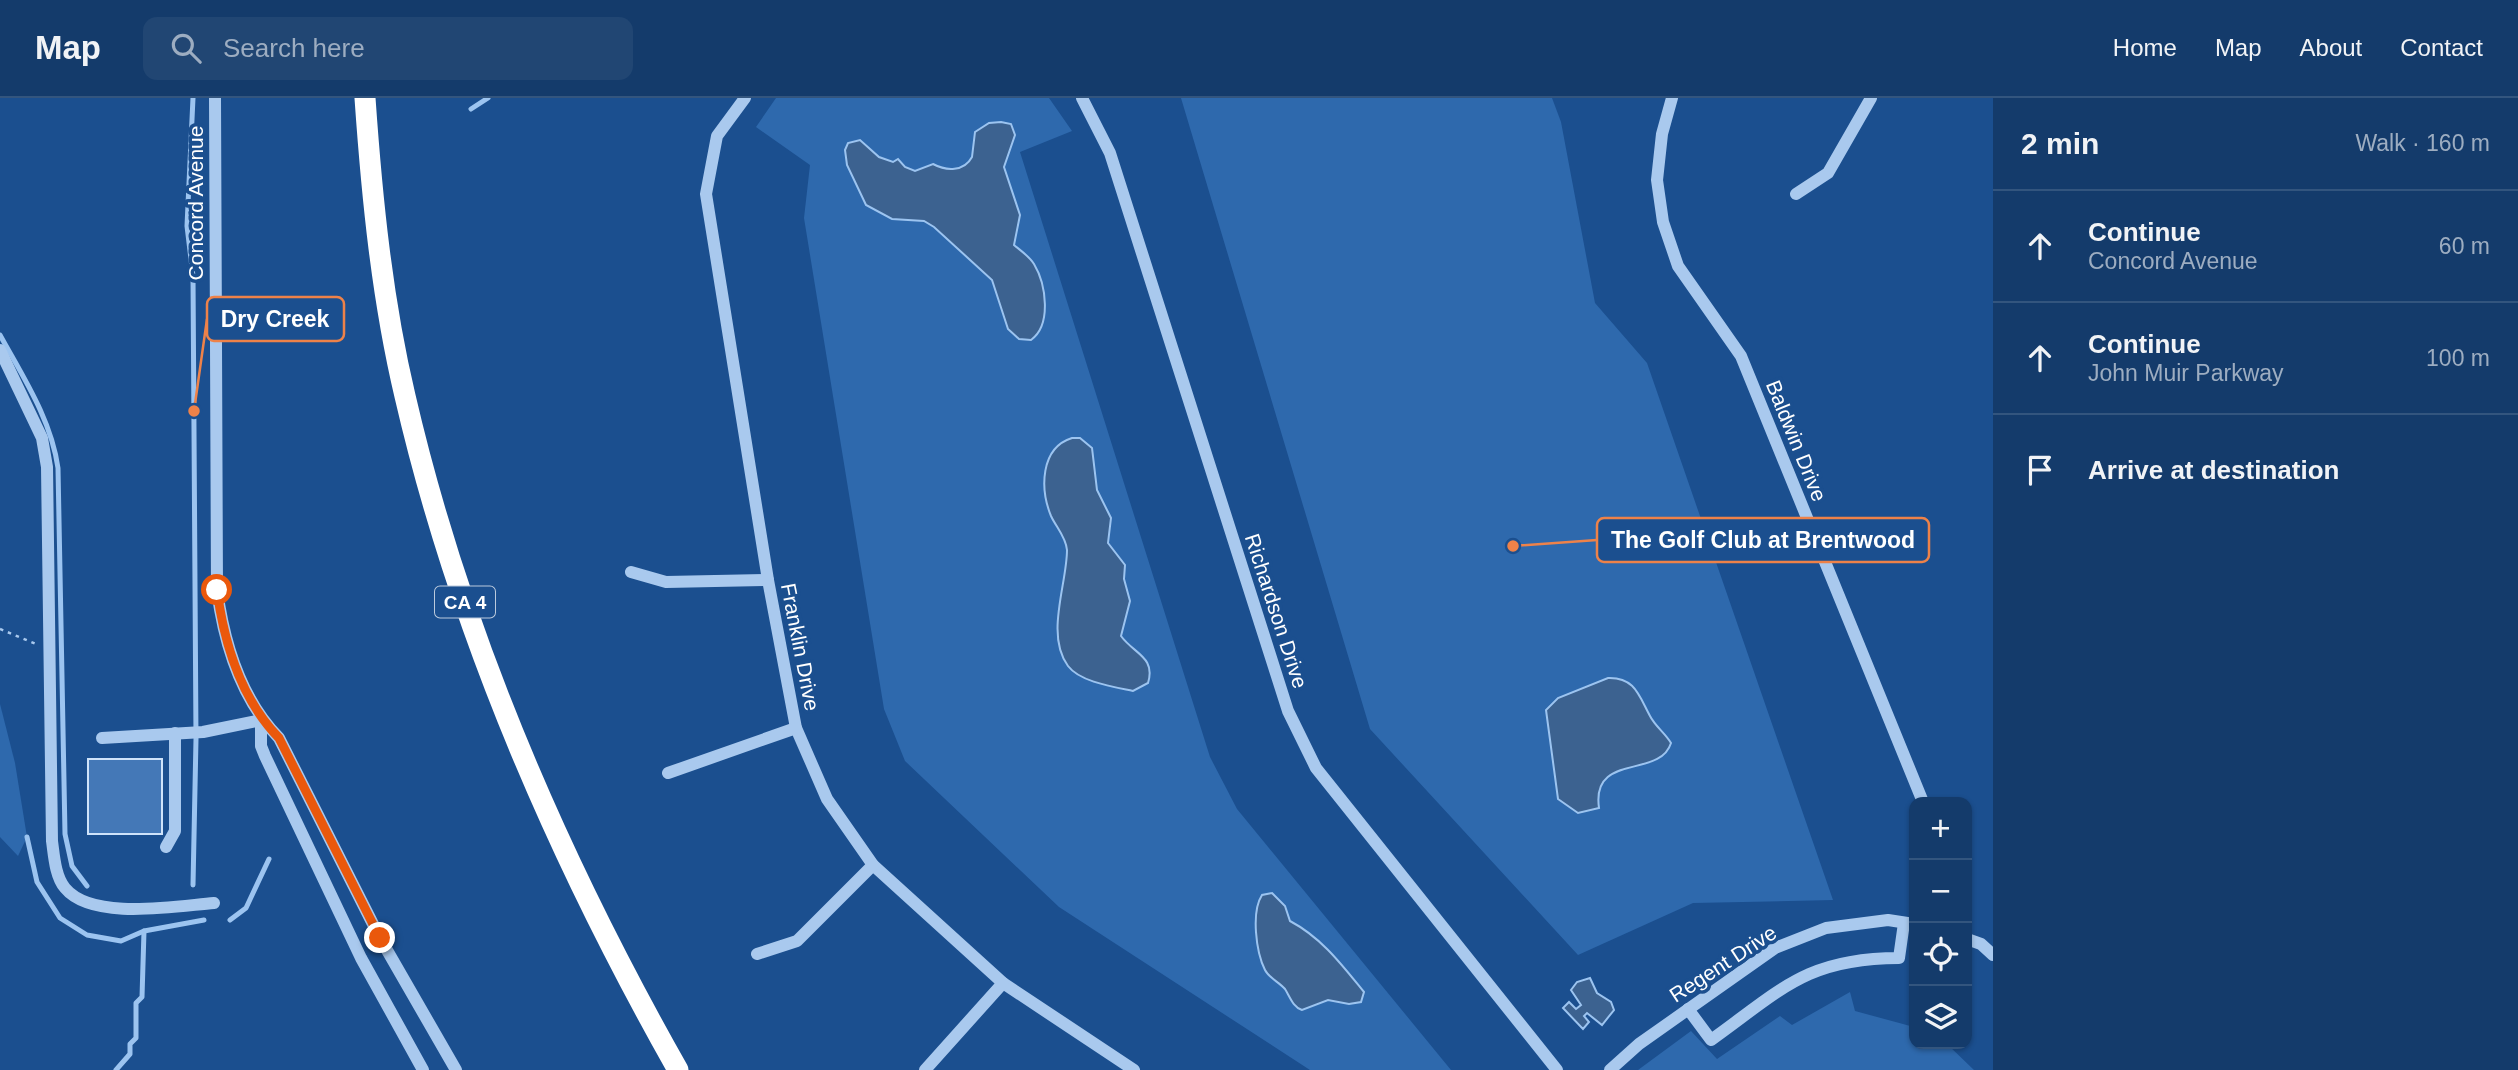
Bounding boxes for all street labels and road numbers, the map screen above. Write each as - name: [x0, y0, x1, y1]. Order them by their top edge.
- street label: Concord Avenue: [184, 126, 207, 280]
- street label: Baldwin Drive: [1762, 377, 1831, 505]
- street label: Richardson Drive: [1241, 531, 1312, 691]
- street label: Franklin Drive: [777, 581, 824, 713]
- road number: CA 4: [435, 587, 495, 618]
- street label: Regent Drive: [1665, 921, 1780, 1007]

